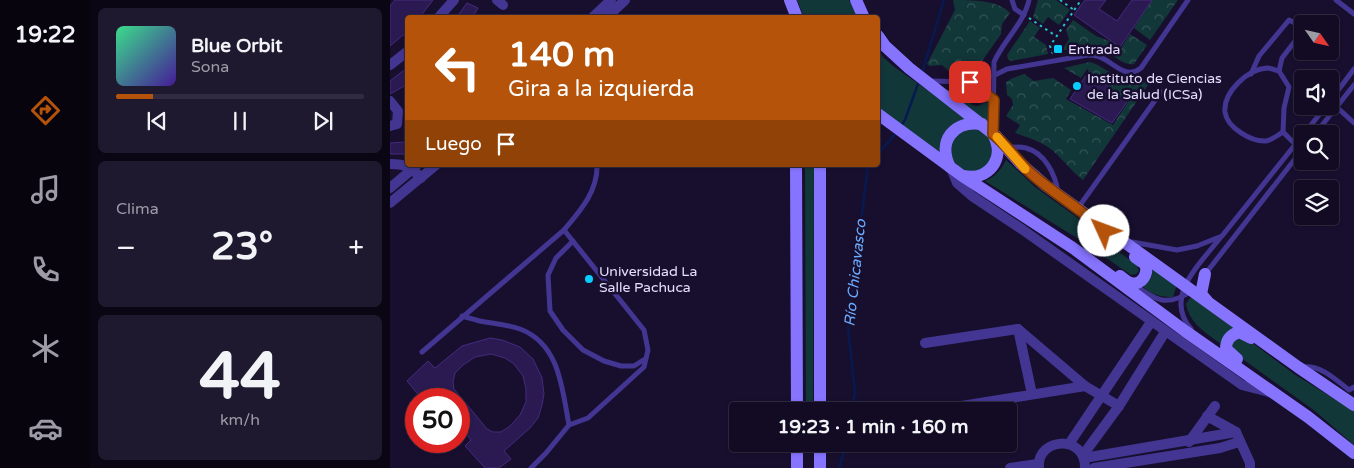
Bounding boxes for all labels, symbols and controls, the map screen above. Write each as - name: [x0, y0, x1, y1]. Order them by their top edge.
- north arrow: [1294, 15, 1339, 60]
- map controls: [1294, 15, 1339, 225]
- text: 19:22: [15, 22, 75, 48]
- text: 140 m: [508, 34, 615, 76]
- text: Blue Orbit: [191, 35, 283, 57]
- icon: left: [425, 35, 490, 100]
- place label: Entrada: [1068, 41, 1120, 58]
- marker: Entrada: [1052, 43, 1064, 55]
- text: Sona: [191, 57, 229, 77]
- pin: [949, 61, 991, 103]
- icon: arrive: [956, 68, 984, 96]
- place label: Instituto de Ciencias de la Salud (ICSa): [1087, 70, 1222, 103]
- button: sound: [1294, 70, 1339, 115]
- text: Gira a la izquierda: [508, 76, 694, 102]
- marker: Instituto de Ciencias de la Salud (ICSa): [1071, 80, 1083, 92]
- icon: directions: [28, 93, 63, 128]
- icon: previous: [143, 107, 171, 135]
- icon: pause: [226, 107, 254, 135]
- icon: next: [309, 107, 337, 135]
- button: search: [1294, 125, 1339, 170]
- icon: arrive: [492, 130, 520, 158]
- text: Luego: [425, 133, 482, 155]
- icon: music: [28, 172, 63, 207]
- button: layers: [1294, 180, 1339, 225]
- text: Clima: [116, 199, 159, 219]
- position arrow: [1077, 204, 1129, 256]
- water label: Río Chicavasco: [840, 218, 870, 327]
- text: 23°: [211, 224, 273, 270]
- text: −: [116, 231, 136, 265]
- text: +: [348, 231, 364, 265]
- icon: phone: [28, 252, 63, 287]
- place label: Universidad La Salle Pachuca: [599, 263, 697, 296]
- marker: Universidad La Salle Pachuca: [583, 273, 595, 285]
- icon: climate: [28, 331, 63, 366]
- text: 44: [199, 338, 281, 417]
- speed limit sign: 50: [405, 388, 470, 453]
- text: km/h: [220, 410, 260, 430]
- icon: car: [28, 411, 63, 446]
- text: 19:23 · 1 min · 160 m: [777, 416, 969, 438]

